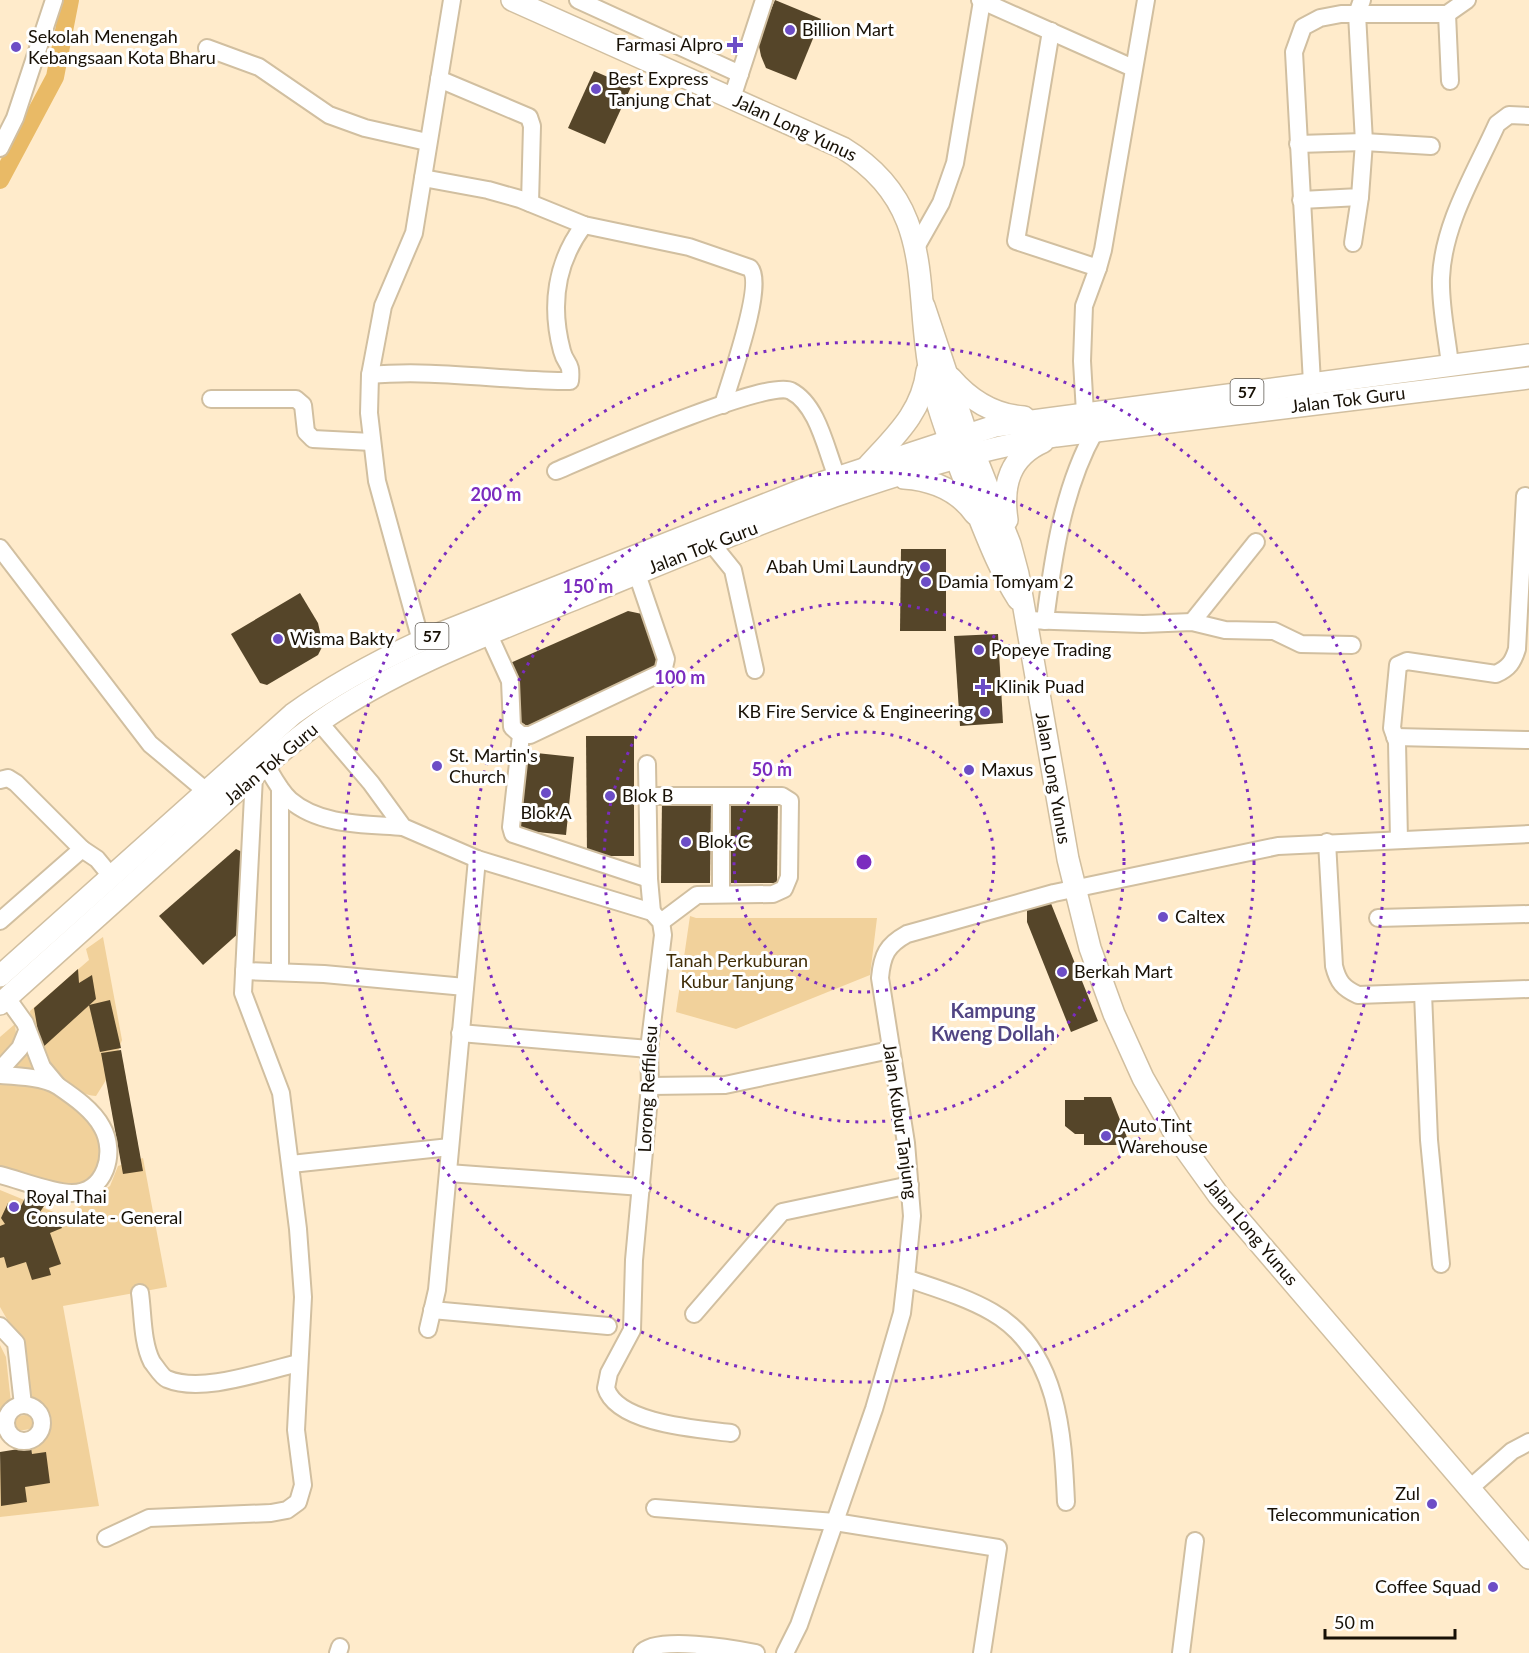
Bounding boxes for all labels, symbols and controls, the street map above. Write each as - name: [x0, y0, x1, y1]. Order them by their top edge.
- place label: Billion Mart: [802, 18, 894, 40]
- marker: Billion Mart: [783, 23, 797, 37]
- place label: Sekolah Menengah Kebangsaan Kota Bharu: [28, 25, 216, 68]
- place label: Farmasi Alpro: [616, 33, 723, 55]
- marker: Farmasi Alpro: [728, 38, 742, 52]
- marker: Sekolah Menengah Kebangsaan Kota Bharu: [9, 40, 23, 54]
- place label: Best Express Tanjung Chat: [608, 67, 712, 110]
- marker: Best Express Tanjung Chat: [589, 82, 603, 96]
- street label: Jalan Long Yunus: [730, 89, 861, 165]
- road number: 57: [1230, 379, 1264, 405]
- street label: Jalan Tok Guru: [1289, 381, 1407, 417]
- text: 200 m: [471, 483, 521, 505]
- street label: Jalan Tok Guru: [645, 516, 761, 578]
- place label: Abah Umi Laundry: [766, 555, 914, 577]
- marker: Abah Umi Laundry: [918, 560, 932, 574]
- place label: Damia Tomyam 2: [938, 570, 1074, 592]
- text: 150 m: [563, 575, 613, 597]
- marker: Damia Tomyam 2: [919, 575, 933, 589]
- road number: 57: [416, 623, 448, 649]
- place label: Wisma Bakty: [290, 627, 395, 649]
- marker: Wisma Bakty: [271, 632, 285, 646]
- place label: Popeye Trading: [991, 638, 1111, 660]
- marker: Popeye Trading: [972, 643, 986, 657]
- text: 100 m: [655, 666, 705, 688]
- place label: Klinik Puad: [996, 675, 1084, 697]
- marker: Klinik Puad: [974, 678, 992, 696]
- place label: KB Fire Service & Engineering: [738, 700, 973, 722]
- marker: KB Fire Service & Engineering: [978, 705, 992, 719]
- street label: Jalan Long Yunus: [1032, 710, 1076, 846]
- street label: Jalan Tok Guru: [219, 718, 322, 809]
- place label: St. Martin's Church: [449, 744, 538, 787]
- text: 50 m: [752, 758, 792, 780]
- place label: Maxus: [981, 758, 1033, 780]
- marker: St. Martin's Church: [430, 759, 444, 773]
- marker: Maxus: [962, 763, 976, 777]
- place label: Blok B: [622, 784, 673, 806]
- marker: Blok A: [539, 786, 553, 800]
- marker: Blok B: [603, 789, 617, 803]
- place label: Blok A: [520, 801, 572, 823]
- place label: Blok C: [698, 830, 750, 852]
- marker: Blok C: [679, 835, 693, 849]
- centre of rings: [854, 852, 874, 872]
- place label: Caltex: [1175, 905, 1225, 927]
- marker: Caltex: [1156, 910, 1170, 924]
- park label: Tanah Perkuburan Kubur Tanjung: [666, 949, 808, 992]
- place label: Berkah Mart: [1074, 960, 1173, 982]
- marker: Berkah Mart: [1055, 965, 1069, 979]
- district label: Kampung Kweng Dollah: [931, 998, 1055, 1045]
- street label: Lorong Reffilesu: [633, 1025, 661, 1153]
- street label: Jalan Kubur Tanjung: [879, 1041, 923, 1200]
- place label: Auto Tint Warehouse: [1118, 1114, 1208, 1157]
- marker: Auto Tint Warehouse: [1099, 1129, 1113, 1143]
- street label: Jalan Long Yunus: [1200, 1173, 1303, 1290]
- place label: Royal Thai Consulate - General: [26, 1185, 183, 1228]
- marker: Royal Thai Consulate - General: [7, 1200, 21, 1214]
- place label: Zul Telecommunication: [1267, 1482, 1420, 1525]
- marker: Zul Telecommunication: [1425, 1497, 1439, 1511]
- place label: Coffee Squad: [1375, 1575, 1481, 1597]
- marker: Coffee Squad: [1486, 1580, 1500, 1594]
- scale bar: [1325, 1602, 1456, 1640]
- text: 50 m: [1334, 1611, 1374, 1633]

